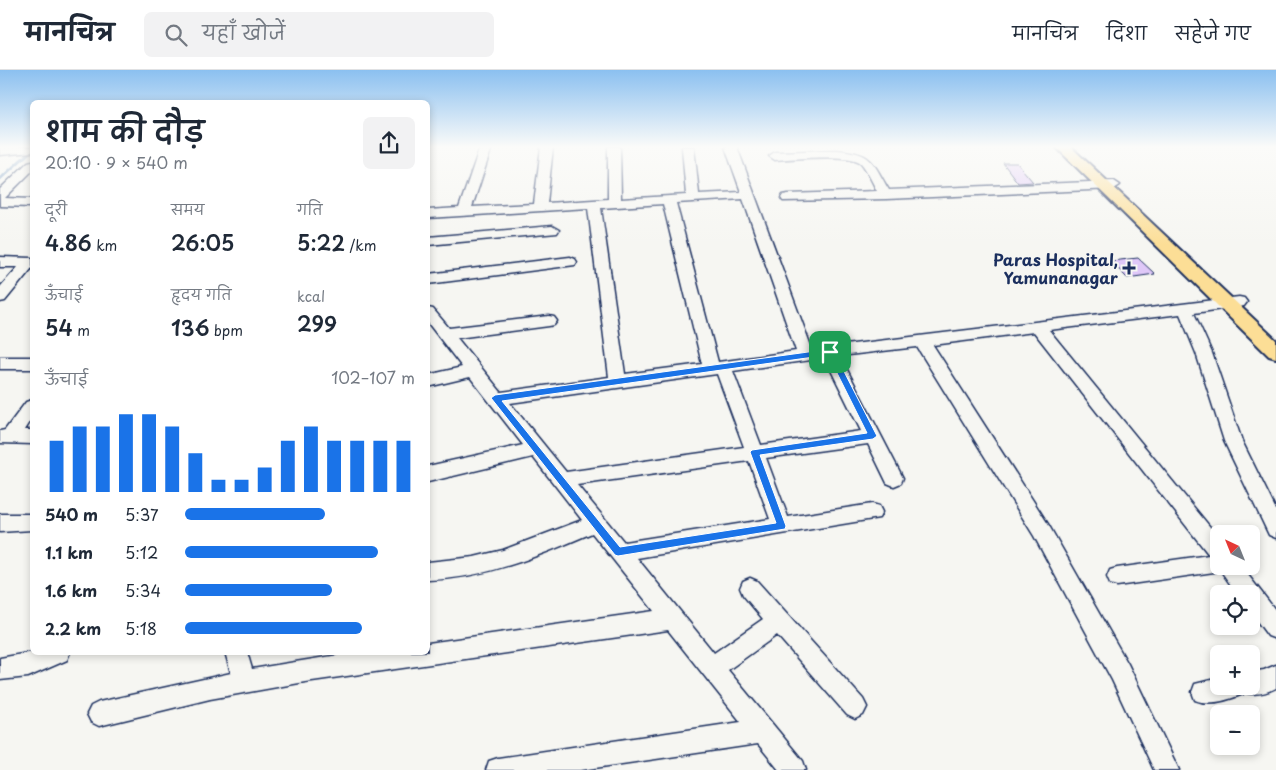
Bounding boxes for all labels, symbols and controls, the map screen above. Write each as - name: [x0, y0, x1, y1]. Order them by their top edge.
- search box: [144, 12, 494, 57]
- text: मानचित्र: [25, 13, 114, 49]
- text: यहाँ खोजें: [202, 18, 285, 46]
- text: मानचित्र: [1012, 19, 1078, 46]
- text: दिशा: [1106, 19, 1147, 46]
- text: सहेजे गए: [1175, 19, 1251, 46]
- icon: search: [162, 21, 190, 49]
- text: शाम की दौड़: [45, 109, 204, 152]
- button: share: [363, 117, 415, 169]
- text: 20:10 · 9 × 540 m: [45, 150, 188, 174]
- text: दूरी: [45, 199, 67, 220]
- text: समय: [171, 199, 204, 220]
- text: गति: [297, 199, 322, 220]
- text: 4.86: [45, 226, 92, 258]
- text: 26:05: [171, 226, 234, 258]
- text: 5:22: [297, 226, 345, 258]
- text: km: [92, 235, 117, 256]
- text: /km: [345, 235, 376, 256]
- place label: Paras Hospital, Yamunanagar: [993, 247, 1118, 289]
- marker: Paras Hospital, Yamunanagar: [1122, 261, 1136, 275]
- text: ऊँचाई: [45, 284, 83, 305]
- text: हृदय गति: [171, 284, 231, 305]
- text: kcal: [297, 286, 325, 307]
- text: 299: [297, 307, 337, 339]
- text: 54: [45, 311, 73, 343]
- text: 136: [171, 311, 209, 343]
- text: m: [73, 320, 90, 341]
- text: bpm: [209, 320, 243, 341]
- pin: [809, 331, 851, 373]
- icon: arrive: [816, 338, 844, 366]
- text: 102–107 m: [331, 365, 415, 389]
- text: ऊँचाई: [45, 366, 88, 390]
- text: 540 m: [45, 502, 98, 526]
- text: 5:37: [125, 502, 159, 526]
- north arrow: [1210, 525, 1260, 575]
- map controls: [1210, 525, 1260, 755]
- text: 1.1 km: [45, 540, 93, 564]
- text: 5:12: [125, 540, 158, 564]
- text: 1.6 km: [45, 578, 97, 602]
- text: 5:34: [125, 578, 161, 602]
- button: locate: [1210, 585, 1260, 635]
- text: 2.2 km: [45, 616, 101, 640]
- text: 5:18: [125, 616, 157, 640]
- button: +: [1210, 645, 1260, 695]
- button: −: [1210, 705, 1260, 755]

